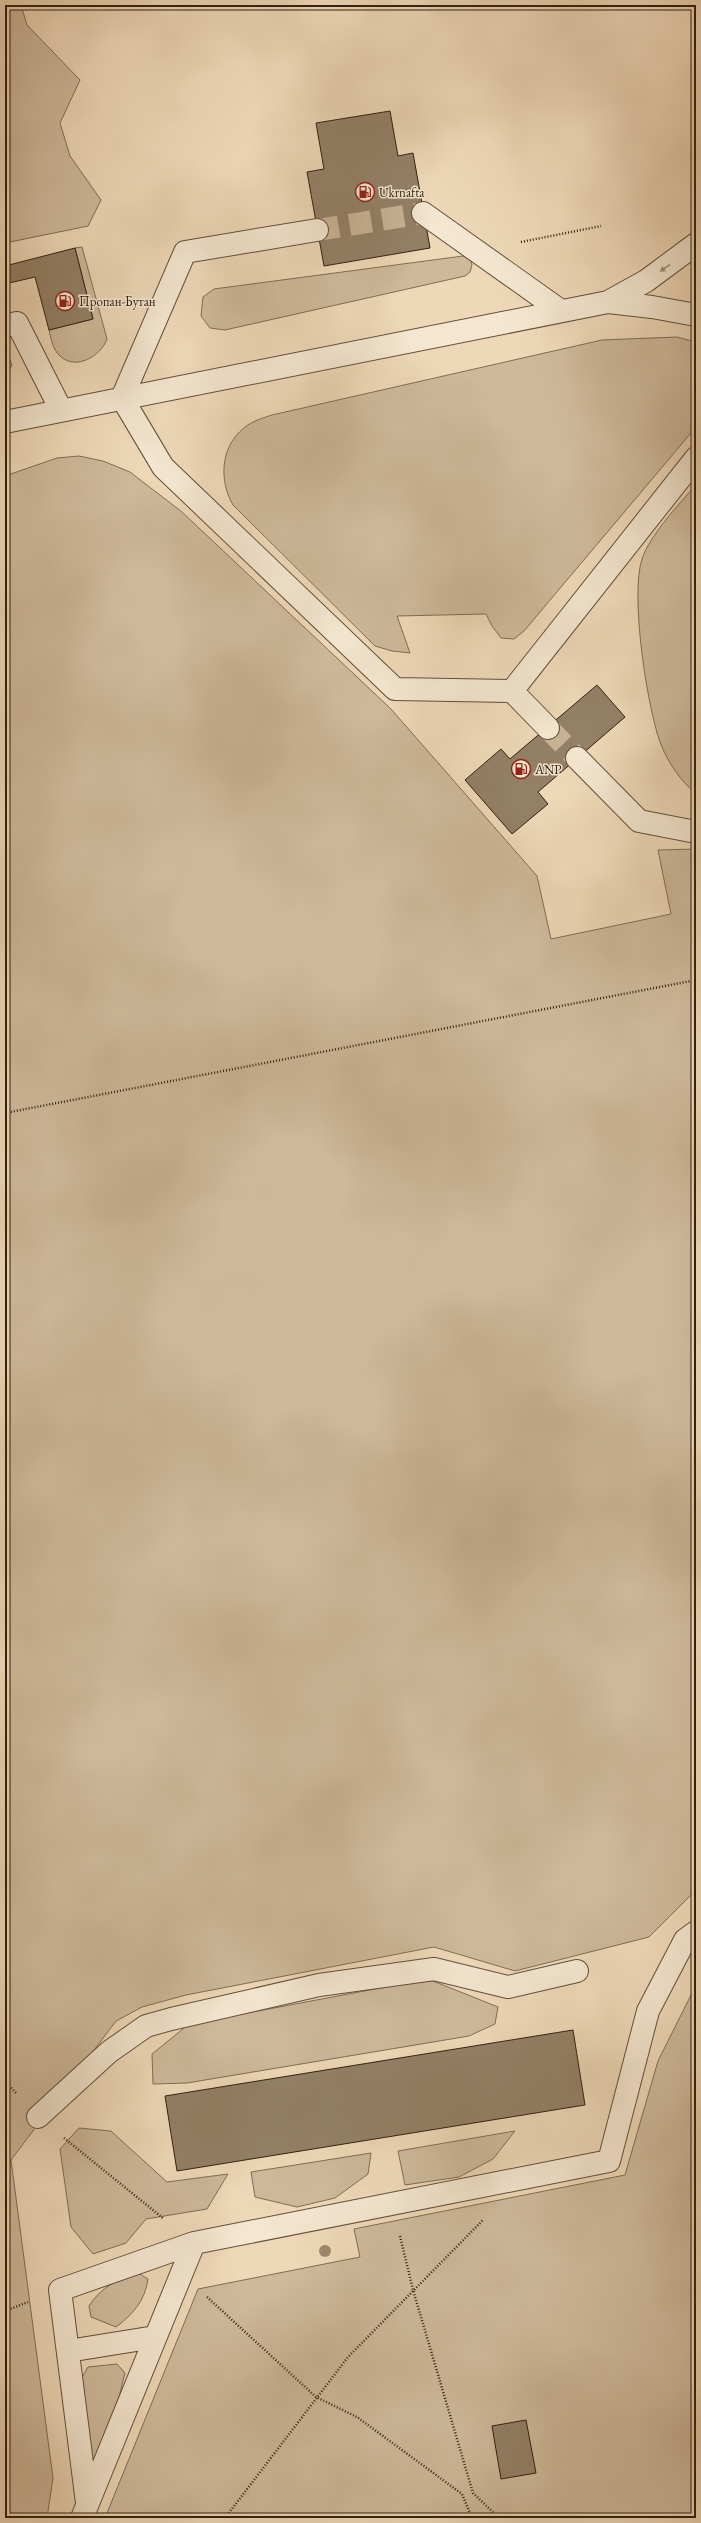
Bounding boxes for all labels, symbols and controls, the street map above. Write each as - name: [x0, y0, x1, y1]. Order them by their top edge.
- fuel station icon: Ukrnafta: [354, 181, 376, 203]
- place label: Ukrnafta: [379, 184, 425, 201]
- one-way arrow: [660, 264, 670, 272]
- fuel station icon: Пропан-Бутан: [54, 290, 76, 312]
- place label: Пропан-Бутан: [79, 293, 156, 310]
- fuel station icon: ANP: [510, 758, 532, 780]
- place label: ANP: [534, 761, 561, 778]

